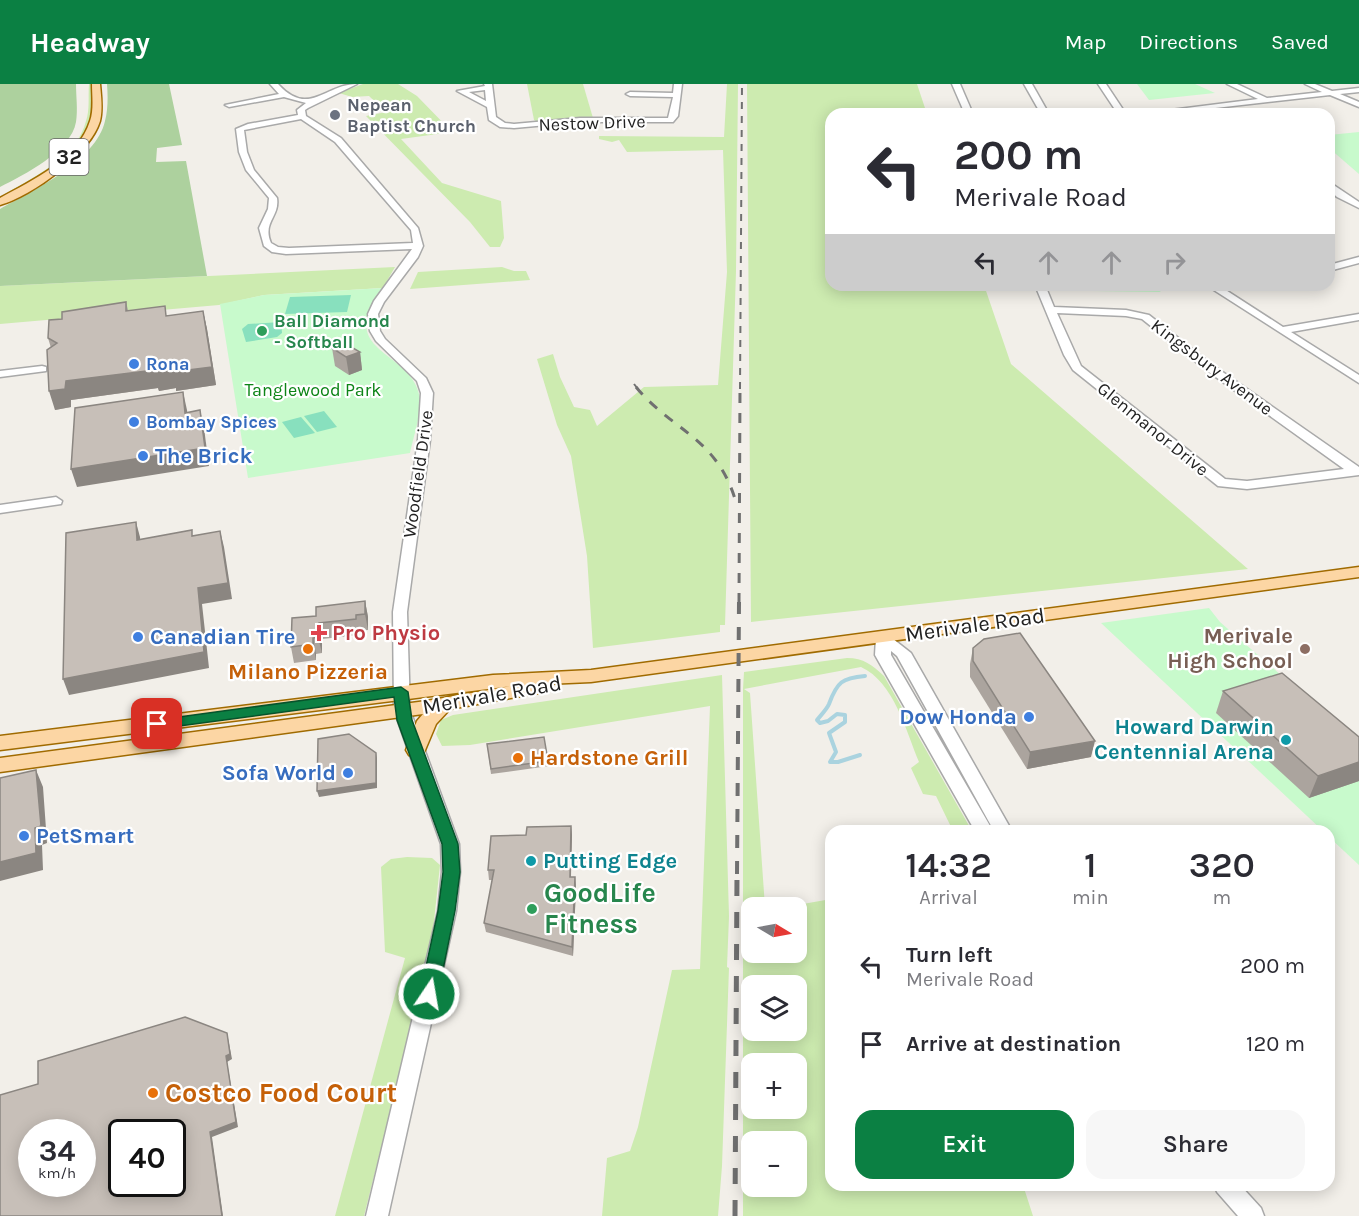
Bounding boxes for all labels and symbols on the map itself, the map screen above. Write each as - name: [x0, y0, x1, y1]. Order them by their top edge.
- place label: Nepean Baptist Church: [347, 94, 476, 137]
- marker: Nepean Baptist Church: [328, 108, 342, 122]
- street label: Nestow Drive: [538, 110, 646, 136]
- road number: 32: [50, 139, 88, 175]
- place label: Ball Diamond - Softball: [274, 310, 390, 353]
- street label: Kingsbury Avenue: [1147, 314, 1277, 420]
- marker: Ball Diamond - Softball: [255, 324, 269, 338]
- place label: Rona: [146, 353, 190, 375]
- marker: Rona: [127, 357, 141, 371]
- street label: Glenmanor Drive: [1093, 377, 1213, 481]
- park label: Tanglewood Park: [245, 379, 381, 401]
- street label: Woodfield Drive: [398, 409, 438, 539]
- place label: Bombay Spices: [146, 411, 277, 433]
- marker: Bombay Spices: [127, 415, 141, 429]
- place label: The Brick: [155, 443, 252, 469]
- marker: The Brick: [136, 449, 150, 463]
- street label: Merivale Road: [903, 602, 1047, 648]
- place label: Pro Physio: [332, 620, 440, 646]
- place label: Merivale High School: [1167, 623, 1293, 674]
- place label: Canadian Tire: [150, 624, 295, 650]
- marker: Pro Physio: [310, 624, 328, 642]
- marker: Canadian Tire: [131, 630, 145, 644]
- marker: Milano Pizzeria: [301, 642, 315, 656]
- marker: Merivale High School: [1298, 642, 1312, 656]
- place label: Milano Pizzeria: [228, 659, 388, 685]
- street label: Merivale Road: [420, 670, 564, 720]
- pin: [131, 698, 182, 749]
- place label: Dow Honda: [899, 704, 1017, 730]
- marker: Dow Honda: [1022, 710, 1036, 724]
- place label: Howard Darwin Centennial Arena: [1094, 714, 1274, 765]
- marker: Howard Darwin Centennial Arena: [1279, 733, 1293, 747]
- place label: Hardstone Grill: [530, 745, 688, 771]
- marker: Hardstone Grill: [511, 751, 525, 765]
- place label: Sofa World: [222, 760, 336, 786]
- marker: Sofa World: [341, 766, 355, 780]
- place label: PetSmart: [36, 823, 135, 849]
- marker: PetSmart: [17, 829, 31, 843]
- place label: Putting Edge: [543, 848, 677, 874]
- marker: Putting Edge: [524, 854, 538, 868]
- place label: GoodLife Fitness: [544, 877, 656, 940]
- north arrow: [741, 897, 807, 963]
- marker: GoodLife Fitness: [525, 902, 539, 916]
- position arrow: [397, 962, 461, 1026]
- place label: Costco Food Court: [165, 1077, 397, 1109]
- marker: Costco Food Court: [146, 1086, 160, 1100]
- speed limit sign: 40: [108, 1119, 186, 1197]

